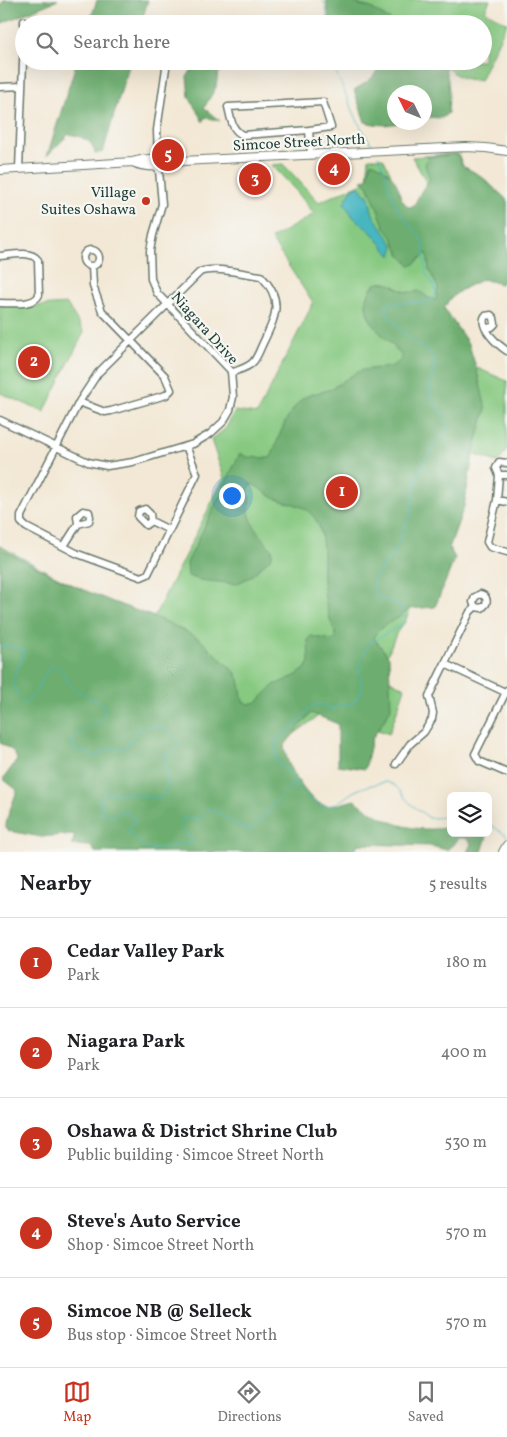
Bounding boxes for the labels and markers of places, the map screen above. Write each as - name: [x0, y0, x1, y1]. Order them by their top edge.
- pin: 5: [152, 136, 184, 174]
- pin: 4: [318, 150, 350, 188]
- pin: 3: [239, 160, 271, 198]
- place label: Village Suites Oshawa: [41, 183, 136, 221]
- marker: Village Suites Oshawa: [140, 195, 152, 207]
- pin: 2: [18, 343, 50, 381]
- pin: 1: [326, 473, 358, 511]

